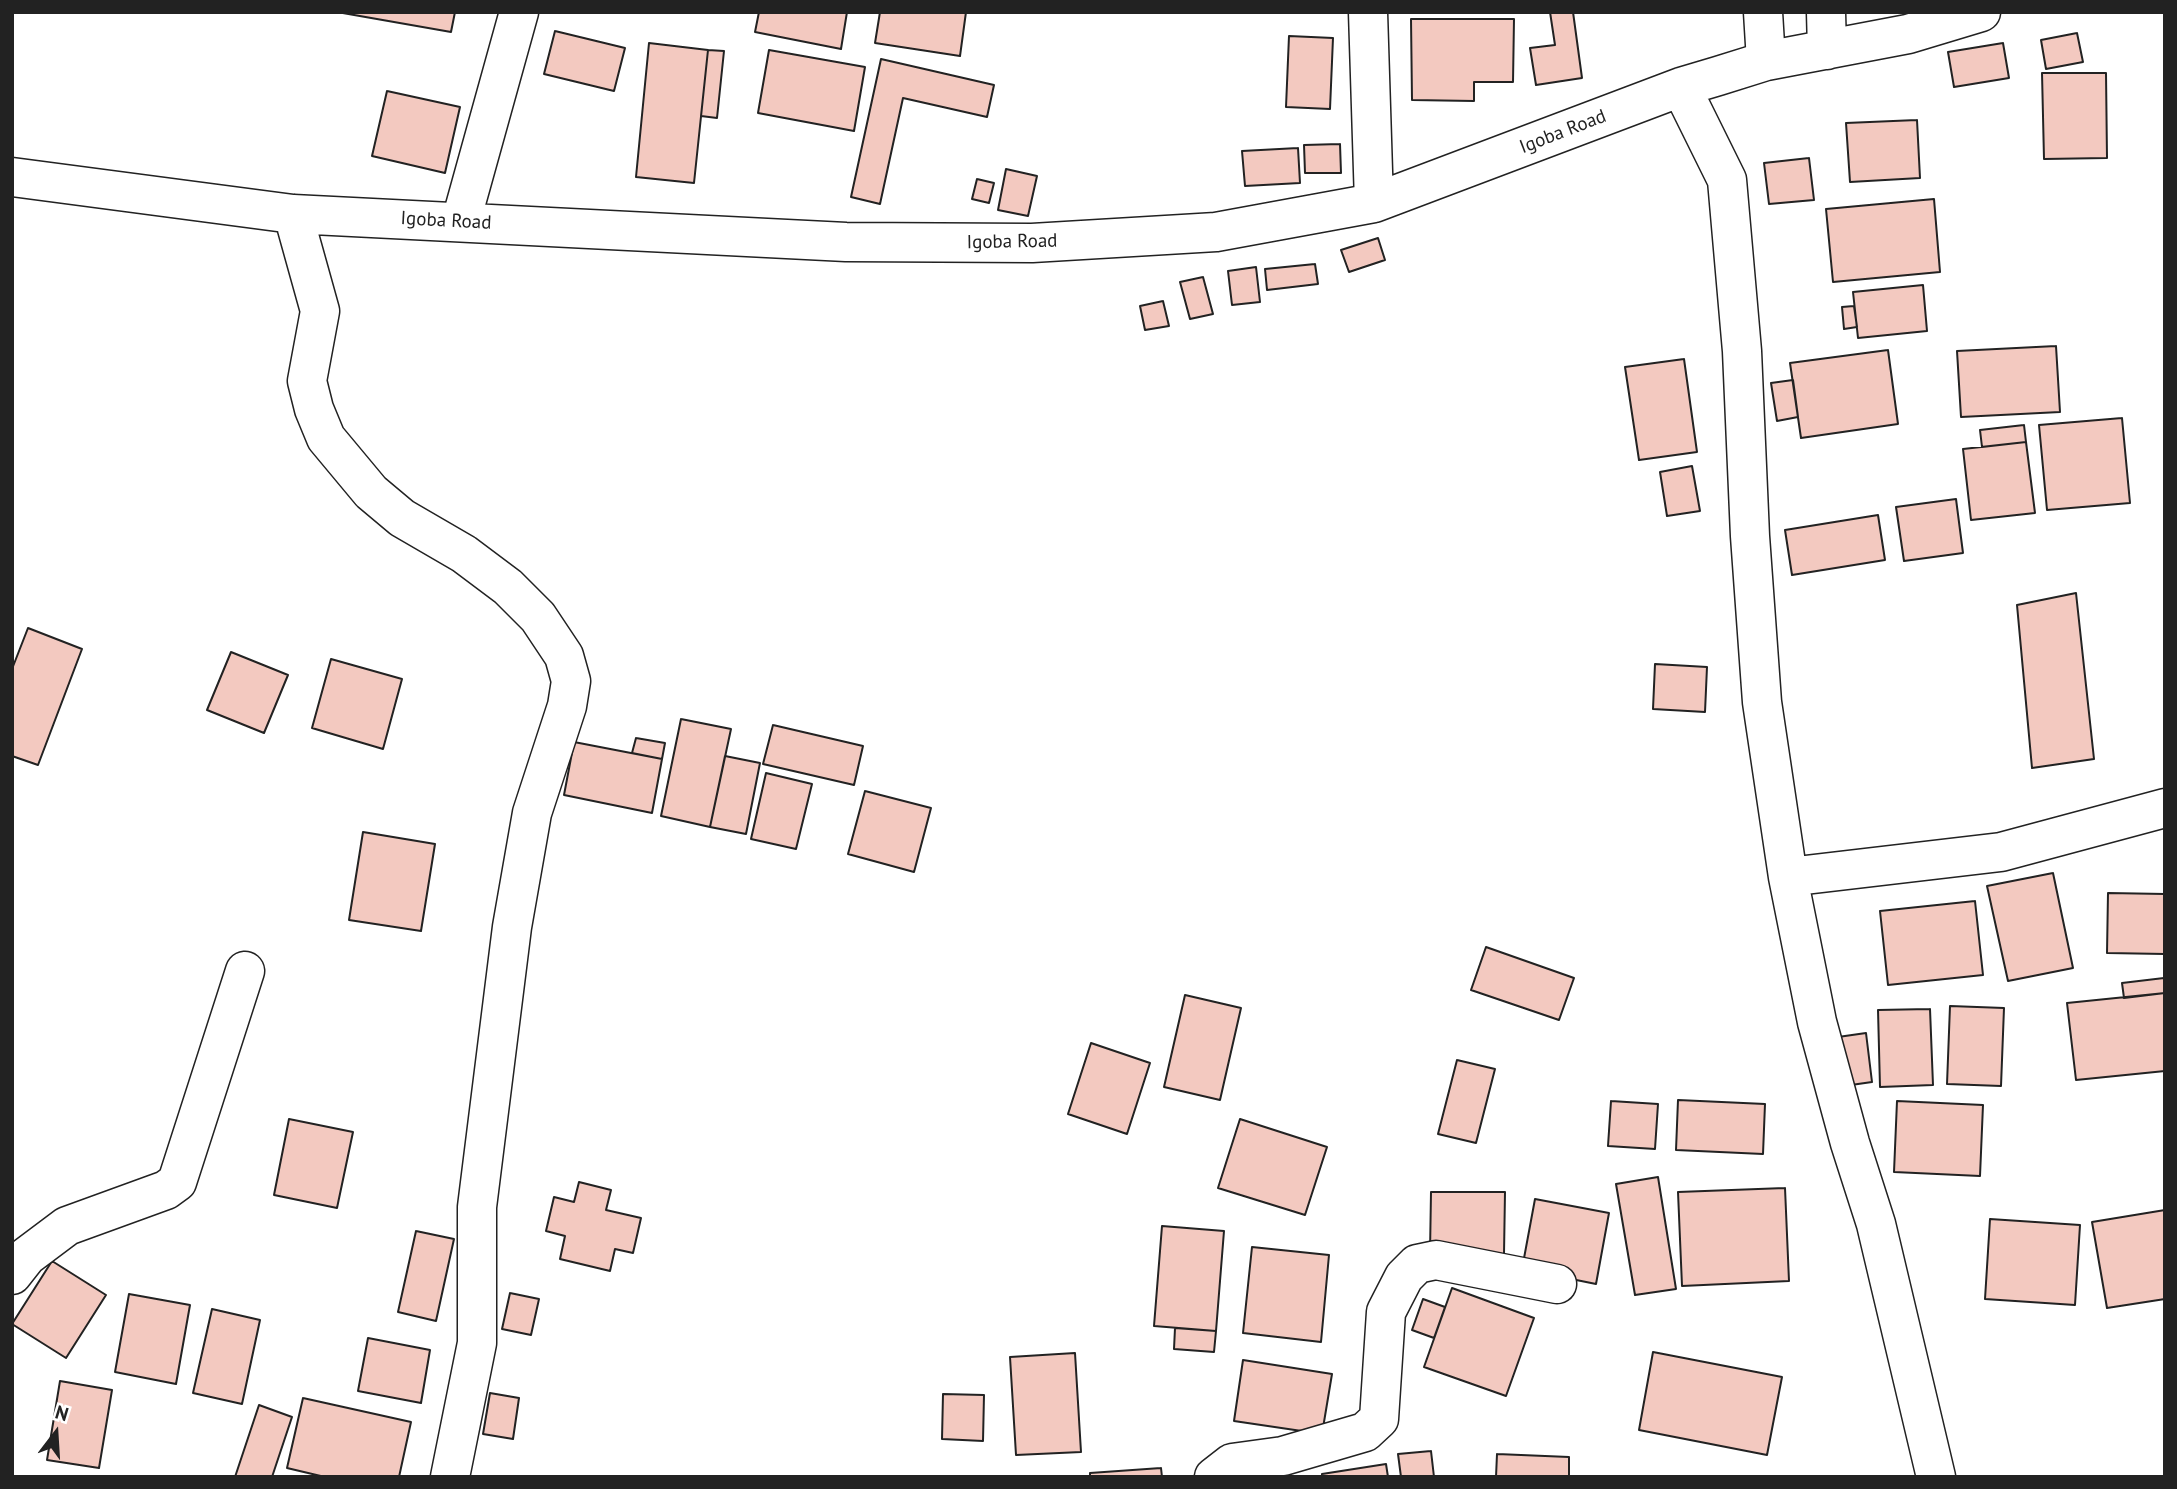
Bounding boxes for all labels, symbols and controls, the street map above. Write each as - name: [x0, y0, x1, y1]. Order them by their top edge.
- street label: Igoba Road: [1516, 105, 1610, 159]
- street label: Igoba Road: [400, 207, 492, 235]
- street label: Igoba Road: [966, 230, 1058, 254]
- north arrow: [21, 1398, 91, 1468]
- text: N: [53, 1400, 72, 1426]

